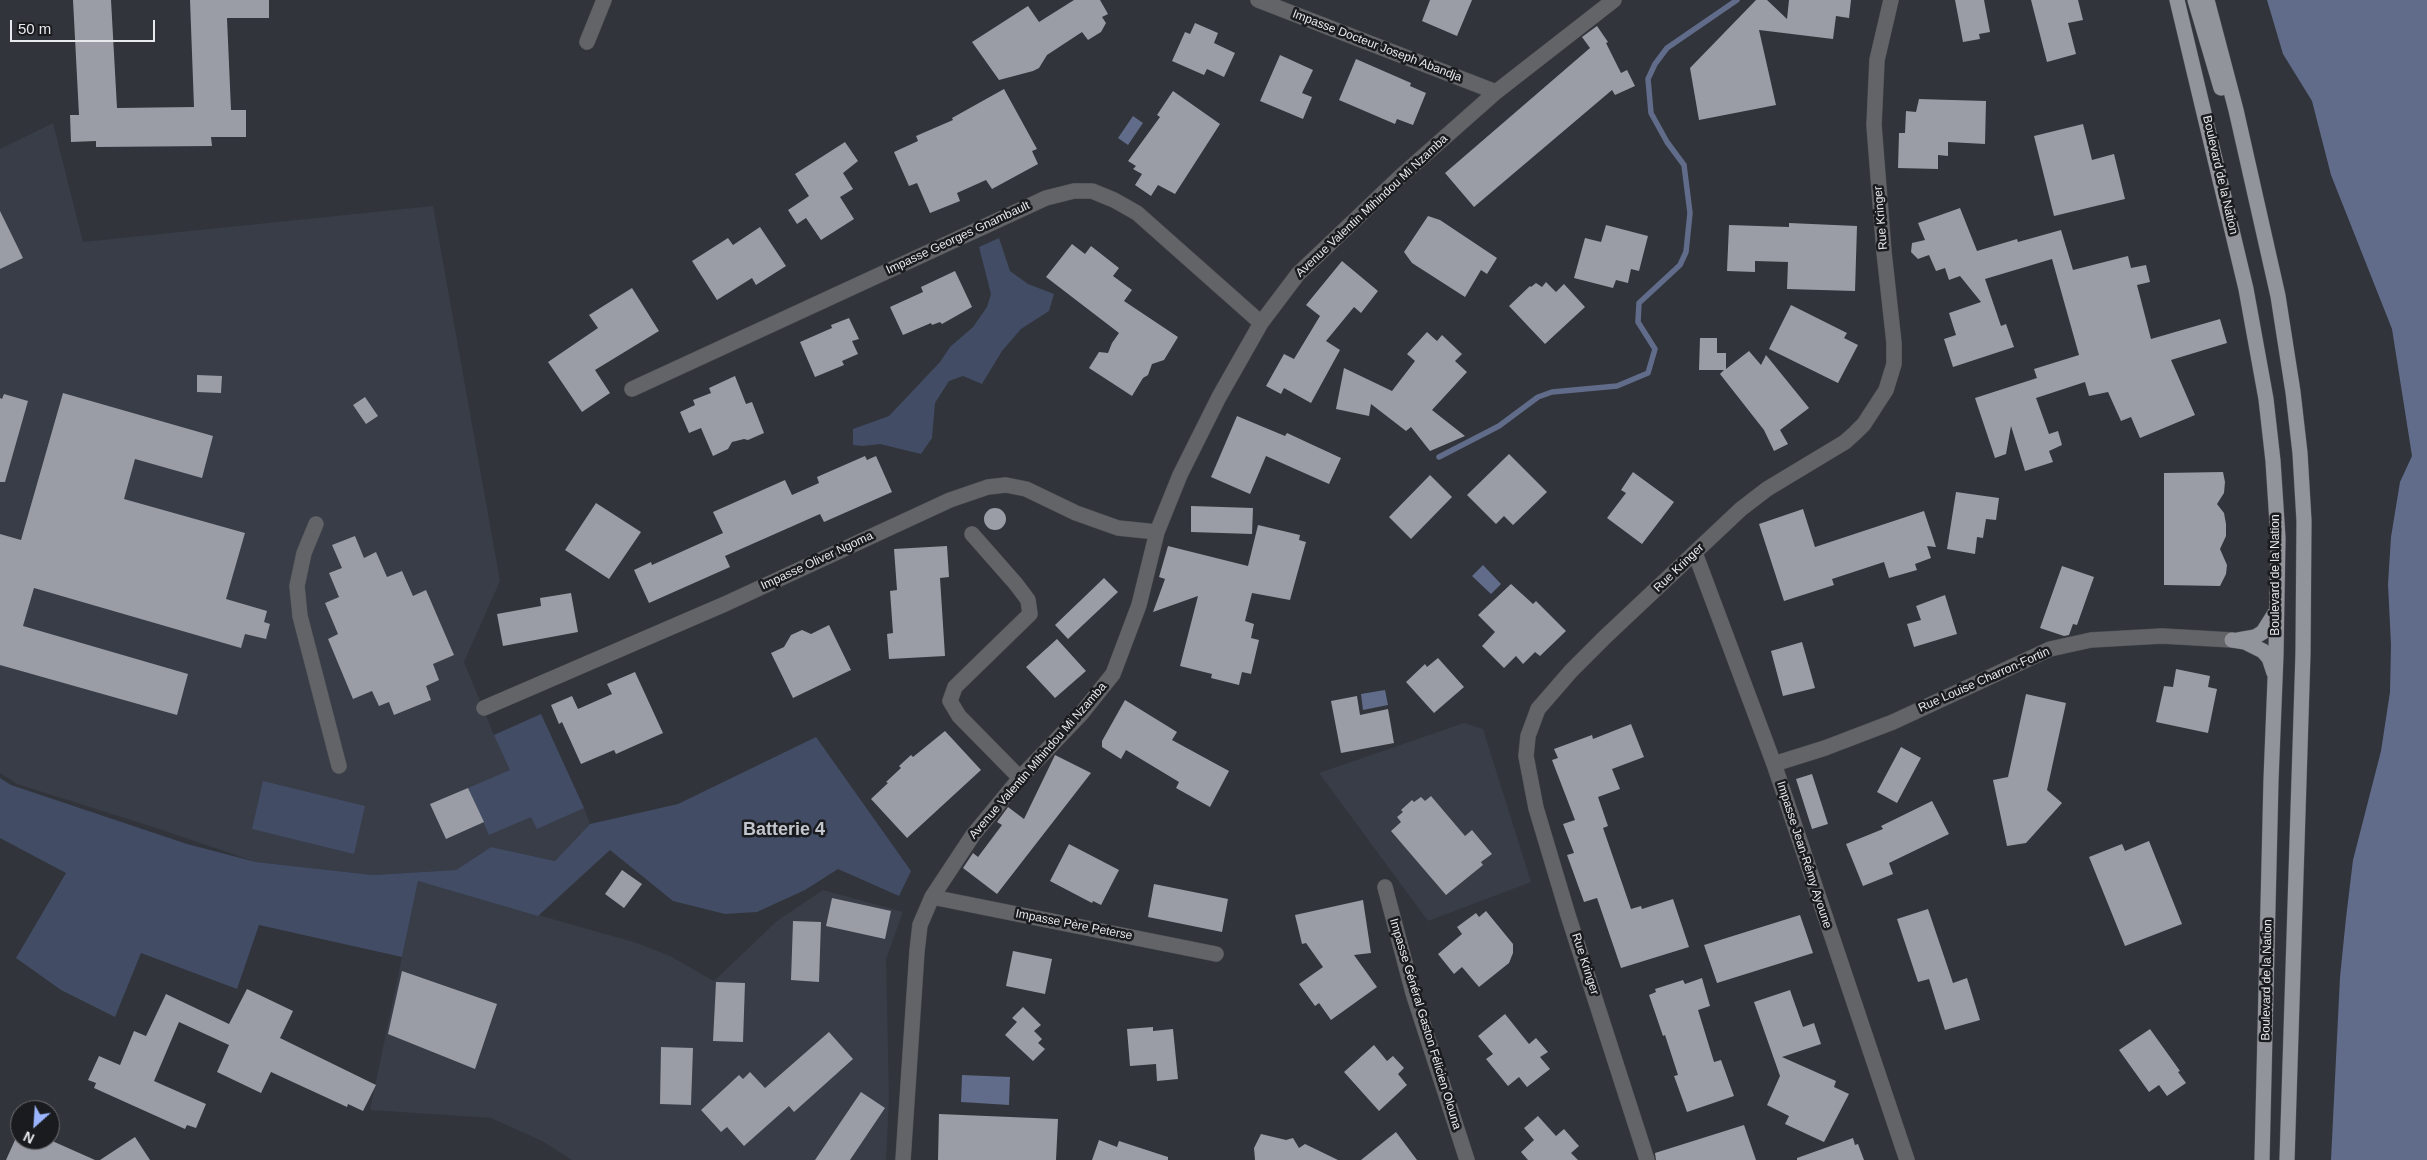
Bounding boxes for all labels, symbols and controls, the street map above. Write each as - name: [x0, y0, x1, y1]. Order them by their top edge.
- street label: Impasse Docteur Joseph Abandja: [1290, 7, 1464, 85]
- scale bar: [12, 10, 158, 42]
- text: 50 m: [18, 20, 51, 37]
- street label: Boulevard de la Nation: [2199, 114, 2241, 236]
- street label: Avenue Valentin Mihindou Mi Nzamba: [1293, 132, 1451, 280]
- street label: Rue Kringer: [1871, 185, 1891, 251]
- street label: Impasse Georges Gnambault: [884, 198, 1032, 278]
- street label: Boulevard de la Nation: [2269, 514, 2283, 636]
- street label: Impasse Oliver Ngoma: [759, 529, 875, 593]
- street label: Rue Kringer: [1651, 541, 1707, 595]
- street label: Rue Louise Charron-Fortin: [1916, 645, 2052, 715]
- street label: Avenue Valentin Mihindou Mi Nzamba: [966, 680, 1110, 842]
- street label: Impasse Jean-Rémy Ayoune: [1773, 780, 1835, 930]
- district label: Batterie 4: [743, 819, 825, 841]
- street label: Impasse Père Peterse: [1014, 907, 1134, 943]
- street label: Impasse Général Gaston Félicien Olouna: [1386, 917, 1464, 1131]
- street label: Boulevard de la Nation: [2259, 919, 2275, 1041]
- street label: Rue Kringer: [1568, 931, 1602, 997]
- north arrow: [10, 1100, 60, 1150]
- text: N: [21, 1128, 37, 1147]

